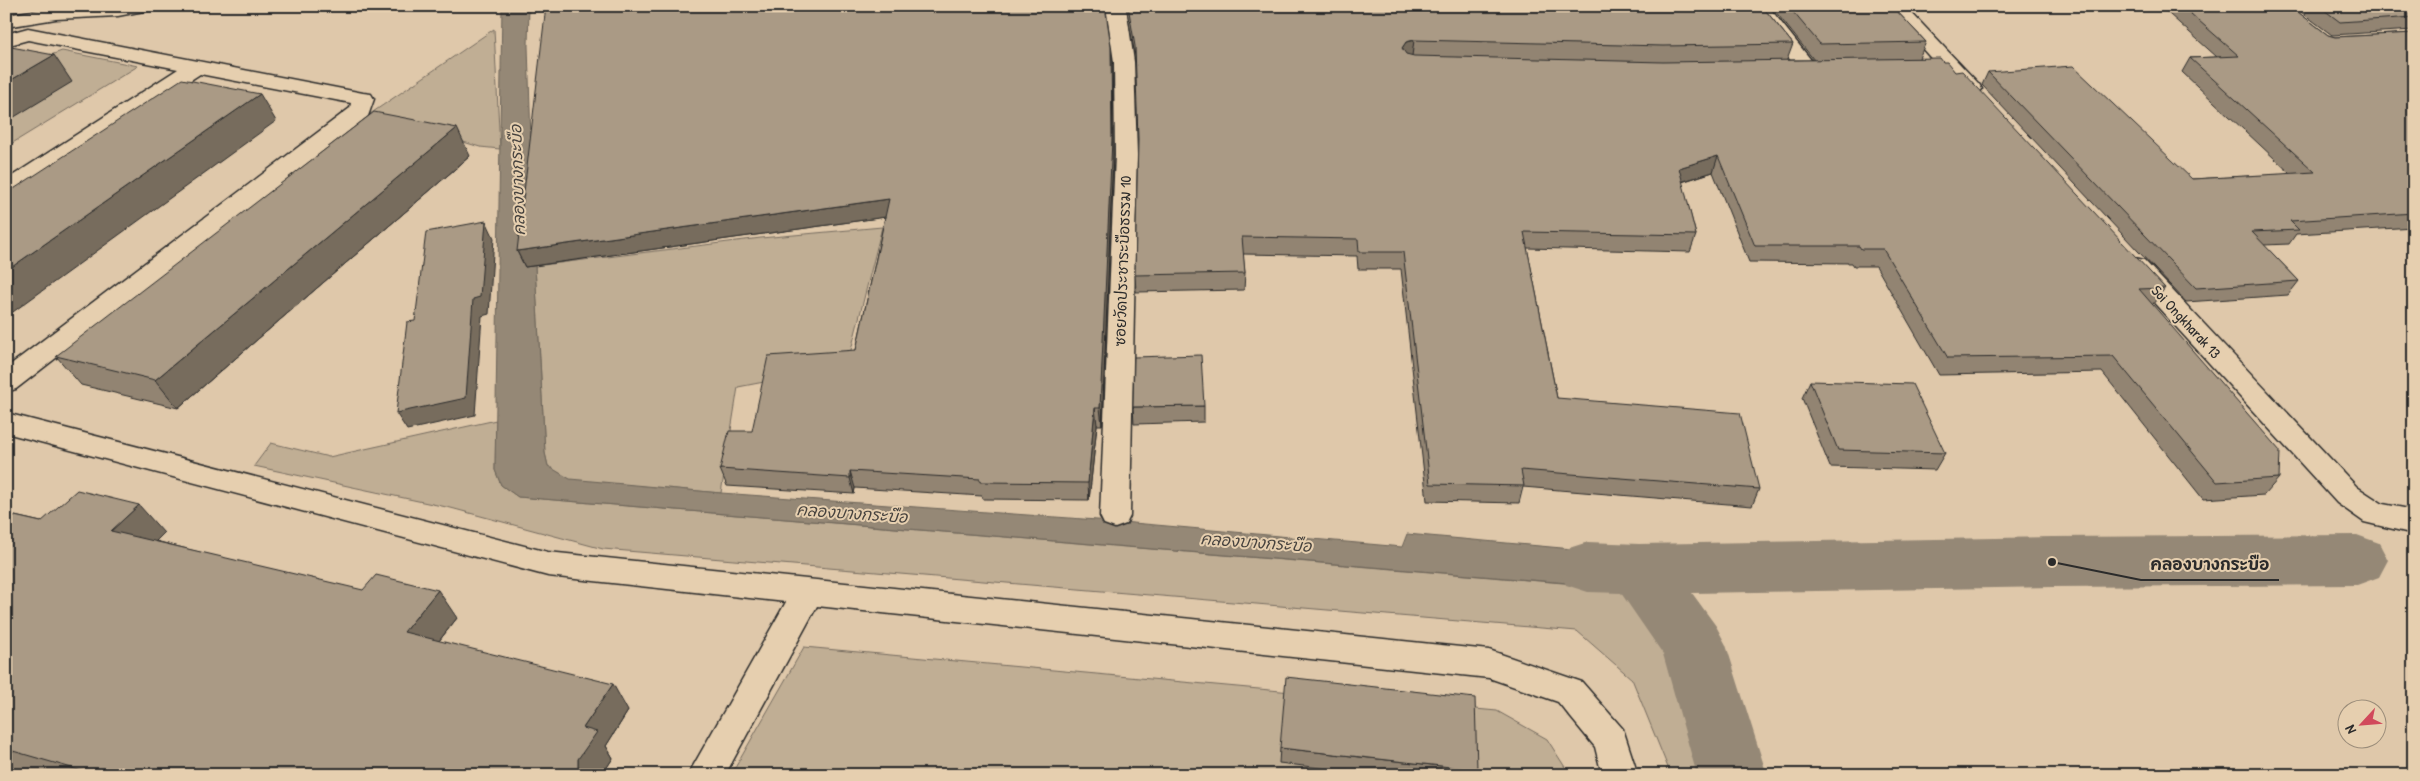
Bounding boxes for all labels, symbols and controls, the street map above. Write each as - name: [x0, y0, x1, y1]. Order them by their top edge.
- water label: คลองบางกระบือ: [504, 123, 530, 236]
- street label: ซอยวัดประชาระบือธรรม 10: [1109, 175, 1136, 347]
- street label: Soi Ongkharak 13: [2147, 280, 2226, 363]
- water label: คลองบางกระบือ: [796, 498, 910, 528]
- water label: คลองบางกระบือ: [1200, 527, 1314, 557]
- callout: คลองบางกระบือ: [2141, 549, 2279, 580]
- text: คลองบางกระบือ: [2151, 553, 2269, 575]
- north arrow: [2338, 698, 2388, 748]
- text: N: [2339, 722, 2360, 737]

